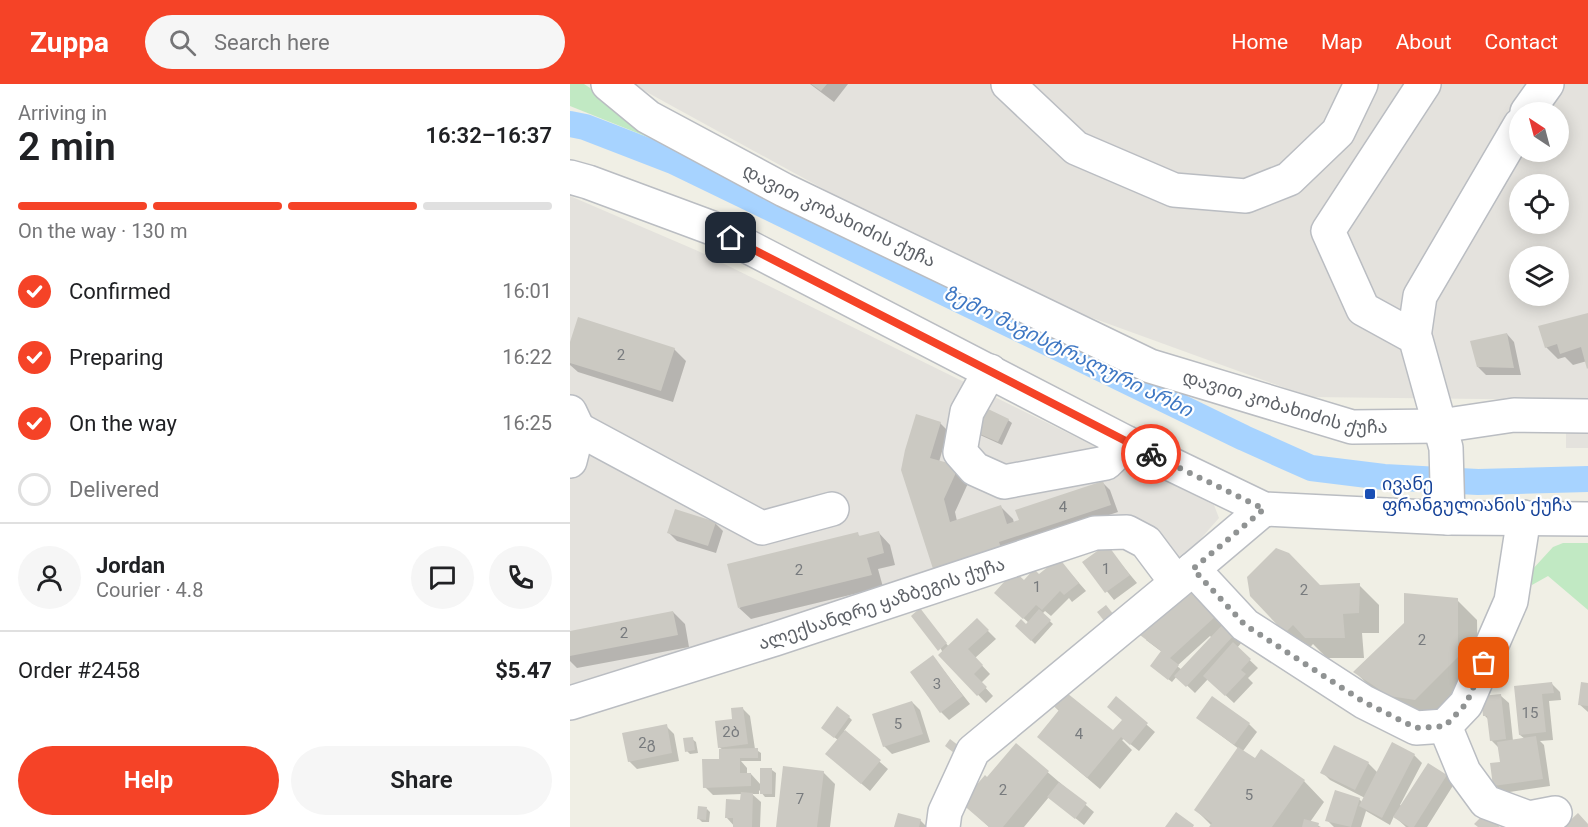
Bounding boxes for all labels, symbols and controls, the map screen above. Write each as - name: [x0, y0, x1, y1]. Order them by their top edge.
- search box: [145, 15, 565, 69]
- text: Zuppa: [30, 26, 109, 59]
- icon: search: [166, 26, 199, 59]
- text: Search here: [214, 30, 330, 55]
- text: Home: [1232, 30, 1288, 54]
- text: Map: [1321, 30, 1363, 54]
- text: About: [1396, 30, 1452, 54]
- text: Contact: [1485, 30, 1558, 54]
- text: Arriving in: [18, 101, 107, 125]
- north arrow: [1509, 102, 1569, 162]
- map controls: [1509, 102, 1569, 306]
- text: 16:32–16:37: [425, 123, 552, 148]
- text: 2 min: [18, 124, 116, 170]
- street label: დავით კობახიძის ქუჩა: [739, 159, 939, 271]
- button: locate: [1509, 174, 1569, 234]
- pin: [705, 212, 756, 263]
- text: On the way · 130 m: [18, 219, 187, 243]
- icon: home: [714, 221, 747, 254]
- button: layers: [1509, 246, 1569, 306]
- icon: check: [18, 275, 51, 308]
- text: Confirmed: [69, 279, 171, 304]
- text: 16:01: [502, 279, 552, 303]
- water label: ზემო მაგისტრალური არხი: [940, 280, 1198, 422]
- icon: check: [18, 341, 51, 374]
- text: Preparing: [69, 345, 163, 370]
- text: 16:22: [502, 345, 552, 369]
- house number: 2: [617, 346, 625, 364]
- street label: დავით კობახიძის ქუჩა: [1180, 366, 1388, 439]
- icon: check: [18, 407, 51, 440]
- text: On the way: [69, 411, 177, 436]
- text: 16:25: [502, 411, 552, 435]
- courier: [1121, 424, 1181, 484]
- icon: bike: [1135, 438, 1168, 471]
- place label: ივანე ფრანგულიანის ქუჩა: [1382, 473, 1572, 516]
- text: Delivered: [69, 477, 159, 502]
- marker: ივანე ფრანგულიანის ქუჩა: [1363, 487, 1377, 501]
- house number: 4: [1059, 498, 1068, 516]
- button: person: [18, 546, 81, 609]
- button: chat: [411, 546, 474, 609]
- button: phone: [489, 546, 552, 609]
- text: Jordan: [96, 553, 165, 578]
- street label: ალექსანდრე ყაზბეგის ქუჩა: [756, 553, 1007, 654]
- house number: 1: [1102, 560, 1110, 578]
- house number: 2: [795, 561, 803, 579]
- text: Courier · 4.8: [96, 578, 203, 602]
- house number: 1: [1033, 578, 1041, 596]
- house number: 2: [1300, 581, 1308, 599]
- house number: 2: [620, 624, 628, 642]
- house number: 2: [1418, 631, 1426, 649]
- pin: [1458, 637, 1509, 688]
- icon: bag: [1467, 646, 1500, 679]
- text: Order #2458: [18, 658, 140, 683]
- text: $5.47: [495, 658, 552, 683]
- house number: 3: [933, 675, 941, 693]
- house number: 15: [1522, 704, 1538, 722]
- house number: 5: [894, 715, 902, 733]
- house number: 2ბ: [722, 723, 740, 741]
- house number: 4: [1075, 725, 1084, 743]
- house number: 2გ: [638, 734, 656, 752]
- button: Help: [18, 746, 279, 815]
- button: Share: [291, 746, 552, 815]
- house number: 2: [999, 781, 1007, 799]
- house number: 5: [1245, 786, 1253, 804]
- house number: 7: [796, 790, 804, 808]

